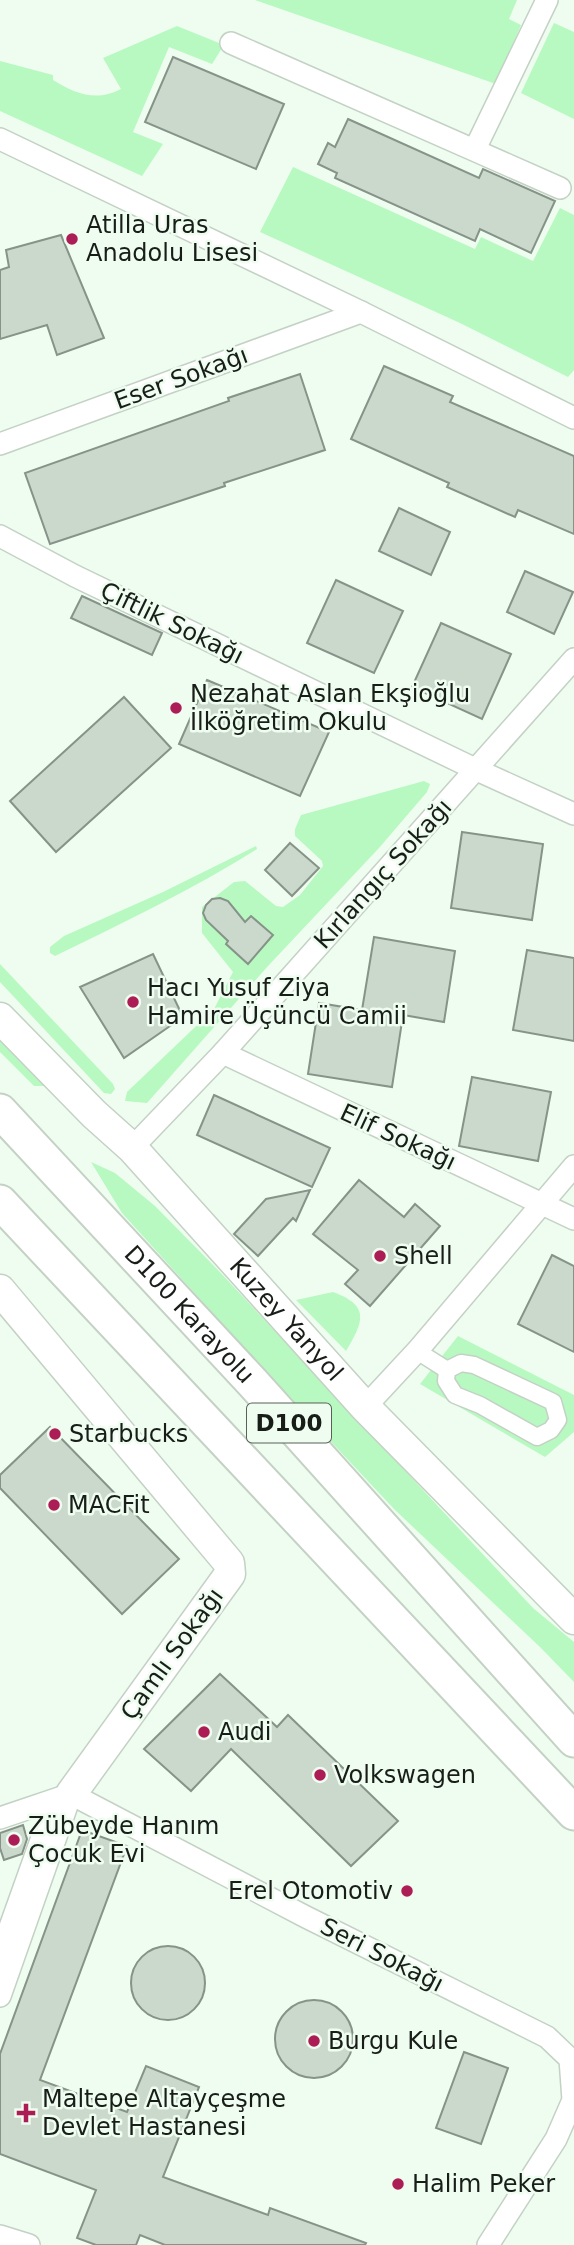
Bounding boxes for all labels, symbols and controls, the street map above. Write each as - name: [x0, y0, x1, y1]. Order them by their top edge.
- place label: Atilla Uras Anadolu Lisesi: [86, 211, 258, 267]
- marker: Atilla Uras Anadolu Lisesi: [64, 231, 80, 247]
- street label: Eser Sokağı: [110, 341, 252, 415]
- street label: Çiftlik Sokağı: [96, 576, 248, 670]
- place label: Nezahat Aslan Ekşioğlu İlköğretim Okulu: [190, 680, 470, 736]
- marker: Nezahat Aslan Ekşioğlu İlköğretim Okulu: [168, 700, 184, 716]
- street label: Kırlangıç Sokağı: [308, 793, 458, 955]
- place label: Hacı Yusuf Ziya Hamire Üçüncü Camii: [147, 974, 407, 1030]
- marker: Hacı Yusuf Ziya Hamire Üçüncü Camii: [125, 994, 141, 1010]
- street label: Elif Sokağı: [336, 1098, 460, 1176]
- street label: D100 Karayolu: [119, 1240, 260, 1389]
- place label: Shell: [394, 1242, 453, 1270]
- marker: Shell: [372, 1248, 388, 1264]
- street label: Kuzey Yanyol: [224, 1252, 349, 1387]
- road number: D100: [247, 1404, 331, 1442]
- place label: Starbucks: [69, 1420, 188, 1448]
- marker: Starbucks: [47, 1426, 63, 1442]
- place label: MACFit: [68, 1491, 150, 1519]
- marker: MACFit: [46, 1497, 62, 1513]
- street label: Çamlı Sokağı: [115, 1583, 229, 1725]
- place label: Audi: [218, 1718, 272, 1746]
- marker: Audi: [196, 1724, 212, 1740]
- place label: Volkswagen: [334, 1761, 476, 1789]
- marker: Volkswagen: [312, 1767, 328, 1783]
- place label: Zübeyde Hanım Çocuk Evi: [28, 1812, 220, 1868]
- marker: Zübeyde Hanım Çocuk Evi: [6, 1832, 22, 1848]
- place label: Erel Otomotiv: [228, 1877, 393, 1905]
- marker: Erel Otomotiv: [399, 1883, 415, 1899]
- street label: Seri Sokağı: [316, 1912, 448, 1998]
- place label: Burgu Kule: [328, 2027, 458, 2055]
- marker: Burgu Kule: [306, 2033, 322, 2049]
- place label: Maltepe Altayçeşme Devlet Hastanesi: [42, 2085, 286, 2141]
- marker: Maltepe Altayçeşme Devlet Hastanesi: [16, 2103, 36, 2123]
- place label: Halim Peker: [412, 2170, 555, 2198]
- marker: Halim Peker: [390, 2176, 406, 2192]

